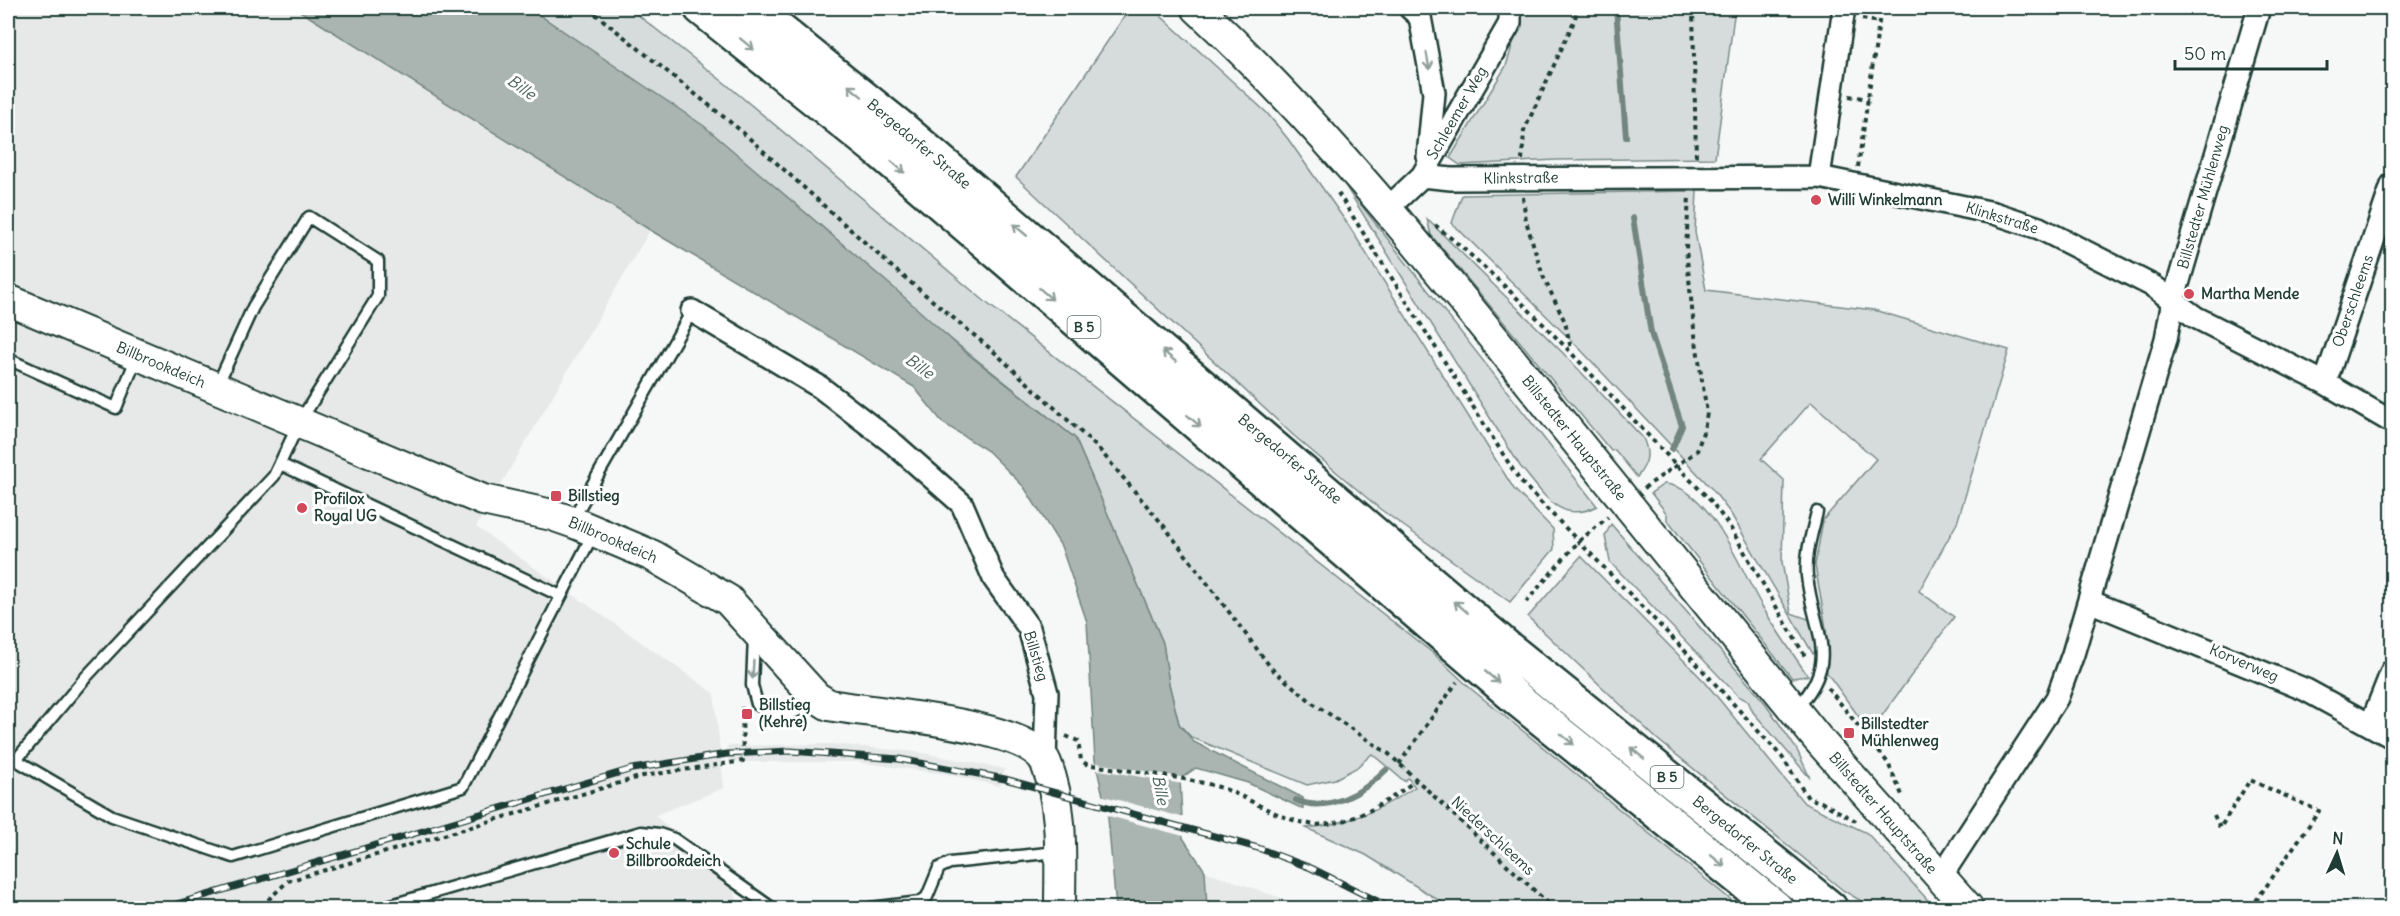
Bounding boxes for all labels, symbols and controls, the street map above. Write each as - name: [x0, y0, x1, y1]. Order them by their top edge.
- scale bar: [2175, 33, 2326, 71]
- one-way arrow: [739, 38, 755, 51]
- text: 50 m: [2184, 42, 2226, 65]
- one-way arrow: [1423, 50, 1434, 70]
- street label: Schleemer Weg: [1422, 63, 1491, 163]
- water label: Bille: [504, 70, 541, 105]
- one-way arrow: [847, 84, 863, 97]
- street label: Bergedorfer Straße: [863, 95, 975, 193]
- street label: Billstedter Mühlenweg: [2173, 123, 2232, 271]
- one-way arrow: [890, 160, 905, 174]
- street label: Klinkstraße: [1483, 167, 1559, 188]
- place label: Willi Winkelmann: [1828, 190, 1943, 209]
- marker: Willi Winkelmann: [1809, 193, 1823, 207]
- street label: Klinkstraße: [1964, 197, 2041, 238]
- one-way arrow: [1012, 223, 1028, 236]
- street label: Oberschleems: [2328, 252, 2377, 350]
- place label: Martha Mende: [2201, 284, 2299, 303]
- one-way arrow: [1038, 287, 1053, 301]
- marker: Martha Mende: [2182, 287, 2196, 301]
- road number: B 5: [1068, 316, 1100, 338]
- street label: Billbrookdeich: [114, 337, 209, 392]
- water label: Bille: [902, 349, 939, 384]
- one-way arrow: [1162, 349, 1177, 363]
- street label: Billstedter Hauptstraße: [1518, 371, 1631, 504]
- street label: Bergedorfer Straße: [1234, 410, 1346, 508]
- one-way arrow: [1186, 415, 1202, 428]
- place label: Billstieg: [568, 486, 620, 506]
- place label: Profilox Royal UG: [314, 489, 377, 526]
- marker: Billstieg: [549, 489, 563, 503]
- marker: Profilox Royal UG: [295, 501, 309, 515]
- street label: Billbrookdeich: [566, 512, 661, 567]
- one-way arrow: [1454, 600, 1469, 614]
- street label: Billstieg: [1020, 628, 1053, 683]
- street label: Korverweg: [2207, 639, 2282, 686]
- one-way arrow: [747, 660, 758, 680]
- one-way arrow: [1484, 670, 1499, 684]
- place label: Billstieg (Kehre): [759, 695, 811, 732]
- marker: Billstieg (Kehre): [740, 707, 754, 721]
- place label: Billstedter Mühlenweg: [1861, 714, 1939, 751]
- marker: Billstedter Mühlenweg: [1842, 726, 1856, 740]
- one-way arrow: [1558, 732, 1574, 745]
- one-way arrow: [1630, 746, 1645, 760]
- street label: Billstedter Hauptstraße: [1825, 748, 1942, 878]
- road number: B 5: [1650, 766, 1684, 788]
- water label: Bille: [1148, 773, 1174, 808]
- street label: Bergedorfer Straße: [1689, 791, 1802, 888]
- street label: Niederschleems: [1448, 792, 1539, 879]
- north arrow: [2307, 823, 2367, 883]
- text: N: [2332, 828, 2344, 848]
- place label: Schule Billbrookdeich: [626, 834, 721, 870]
- marker: Schule Billbrookdeich: [607, 846, 621, 860]
- one-way arrow: [1710, 855, 1726, 868]

